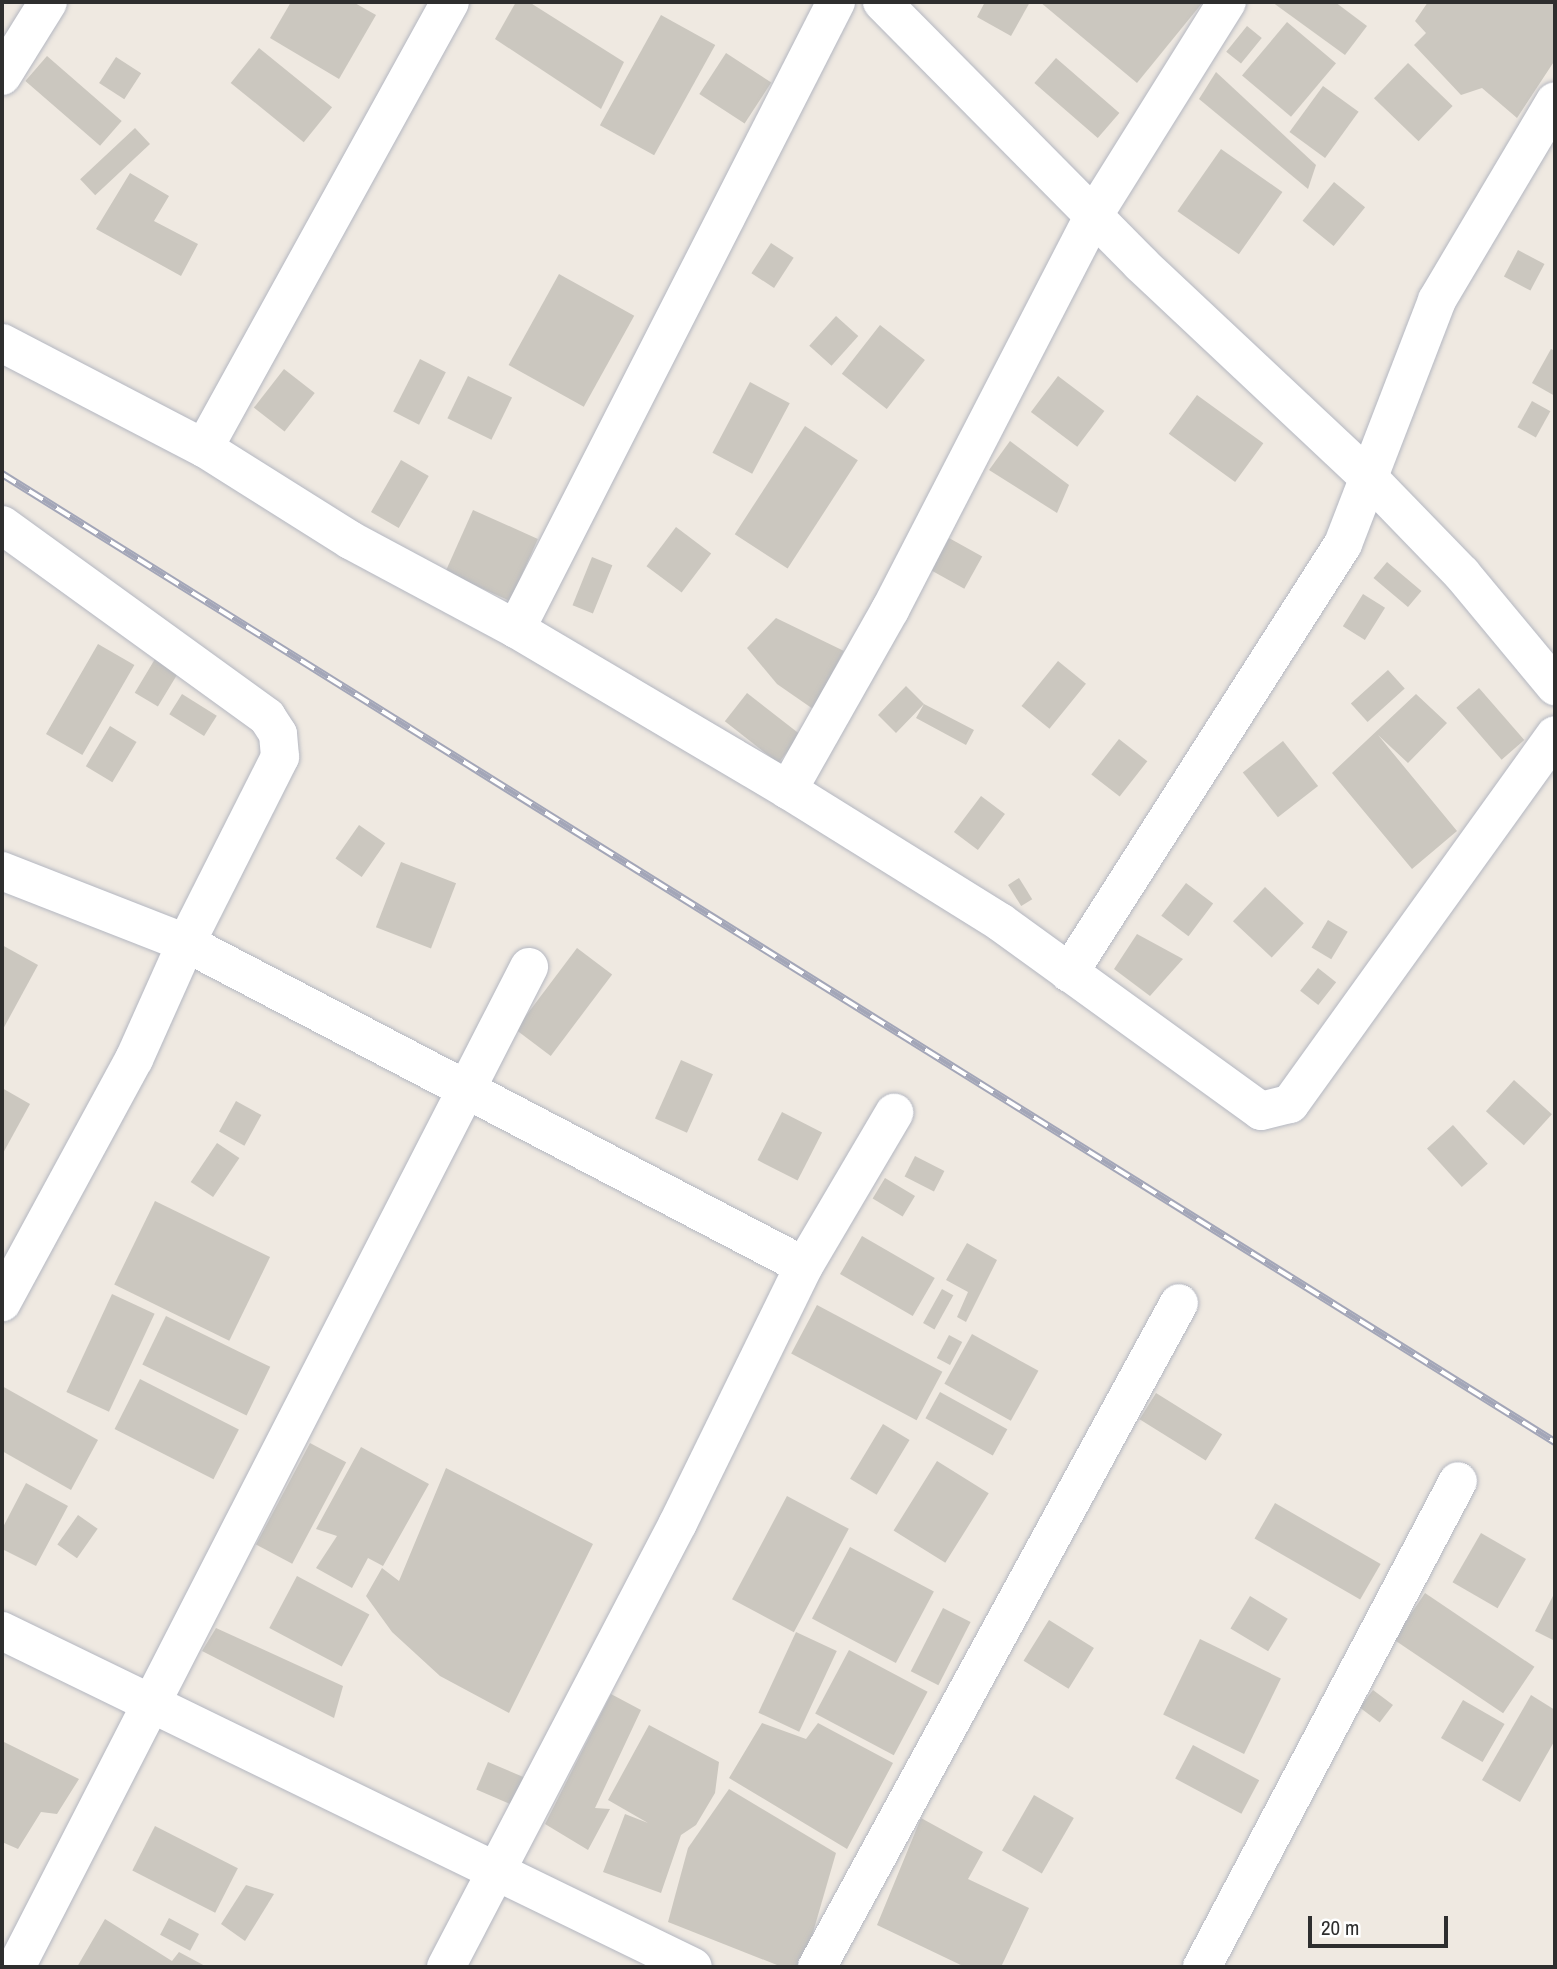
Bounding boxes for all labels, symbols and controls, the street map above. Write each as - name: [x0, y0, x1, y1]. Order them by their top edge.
- scale bar: [1312, 1902, 1452, 1946]
- text: 20 m: [1321, 1913, 1359, 1942]

